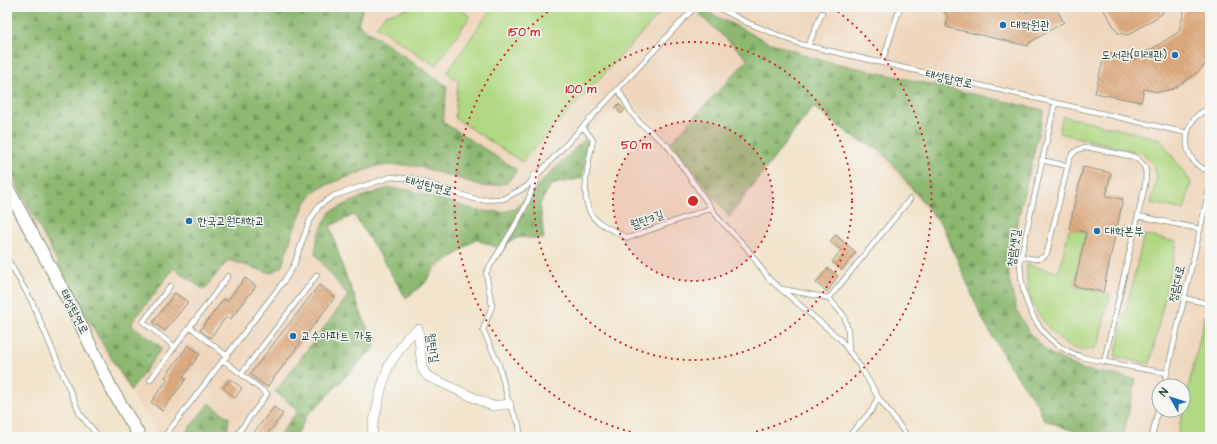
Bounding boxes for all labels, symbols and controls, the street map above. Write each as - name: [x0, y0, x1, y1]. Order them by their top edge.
- place label: 대학원관: [1011, 17, 1050, 34]
- marker: 대학원관: [998, 20, 1008, 30]
- text: 150 m: [508, 24, 541, 41]
- place label: 도서관(미래관): [1101, 47, 1167, 64]
- marker: 도서관(미래관): [1170, 50, 1180, 60]
- street label: 태성탑연로: [924, 65, 974, 93]
- text: 100 m: [566, 81, 597, 98]
- text: 50 m: [621, 137, 652, 154]
- street label: 태성탑연로: [403, 172, 455, 200]
- centre of rings: [686, 194, 700, 208]
- street label: 월탄3길: [628, 206, 667, 234]
- place label: 한국교원대학교: [197, 213, 265, 230]
- marker: 한국교원대학교: [184, 216, 194, 226]
- place label: 대학본부: [1105, 223, 1144, 240]
- marker: 대학본부: [1092, 226, 1102, 236]
- street label: 청람샛길: [1003, 227, 1025, 268]
- street label: 청람대로: [1164, 263, 1190, 305]
- street label: 태성탑연로: [55, 287, 93, 337]
- place label: 교수아파트 가동: [301, 328, 373, 345]
- marker: 교수아파트 가동: [288, 331, 298, 341]
- street label: 월탄1길: [421, 332, 443, 365]
- north arrow: [1151, 378, 1191, 418]
- text: N: [1156, 385, 1172, 399]

